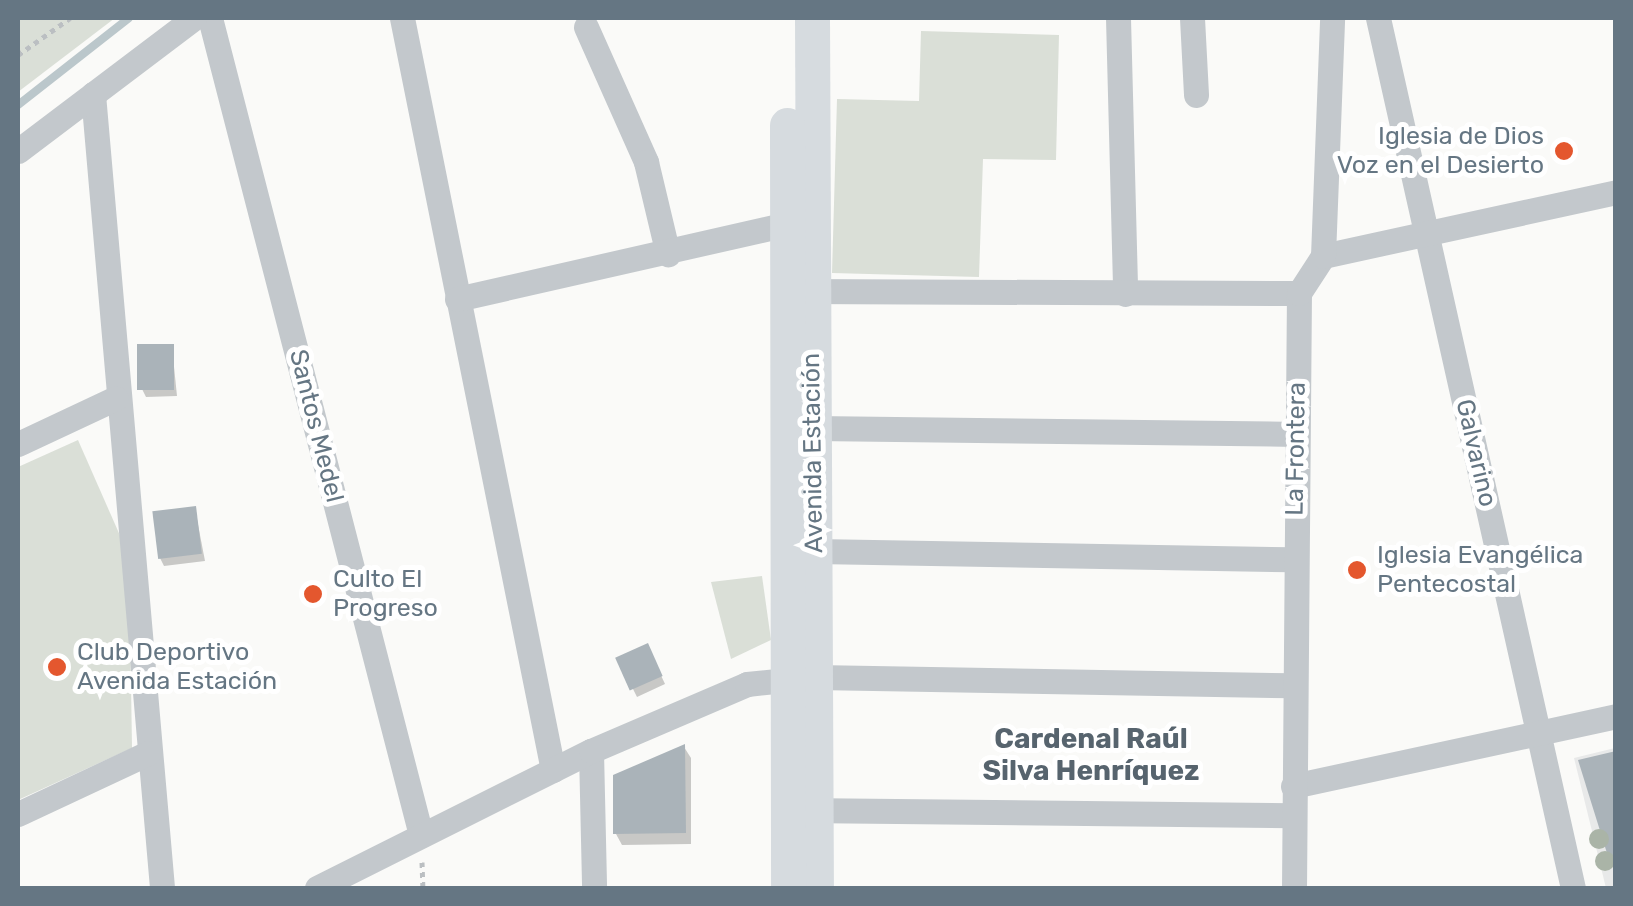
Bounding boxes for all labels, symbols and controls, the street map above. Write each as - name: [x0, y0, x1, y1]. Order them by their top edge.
- place label: Iglesia de Dios Voz en el Desierto: [1337, 122, 1544, 181]
- marker: Iglesia de Dios Voz en el Desierto: [1553, 140, 1575, 162]
- street label: Santos Medel: [283, 347, 349, 505]
- street label: Avenida Estación: [796, 353, 830, 553]
- street label: La Frontera: [1280, 382, 1312, 516]
- street label: Galvarino: [1449, 396, 1503, 510]
- place label: Iglesia Evangélica Pentecostal: [1377, 541, 1583, 600]
- marker: Iglesia Evangélica Pentecostal: [1346, 559, 1368, 581]
- place label: Culto El Progreso: [333, 565, 438, 624]
- marker: Culto El Progreso: [302, 583, 324, 605]
- place label: Club Deportivo Avenida Estación: [77, 638, 277, 697]
- marker: Club Deportivo Avenida Estación: [46, 656, 68, 678]
- district label: Cardenal Raúl Silva Henríquez: [983, 722, 1199, 788]

